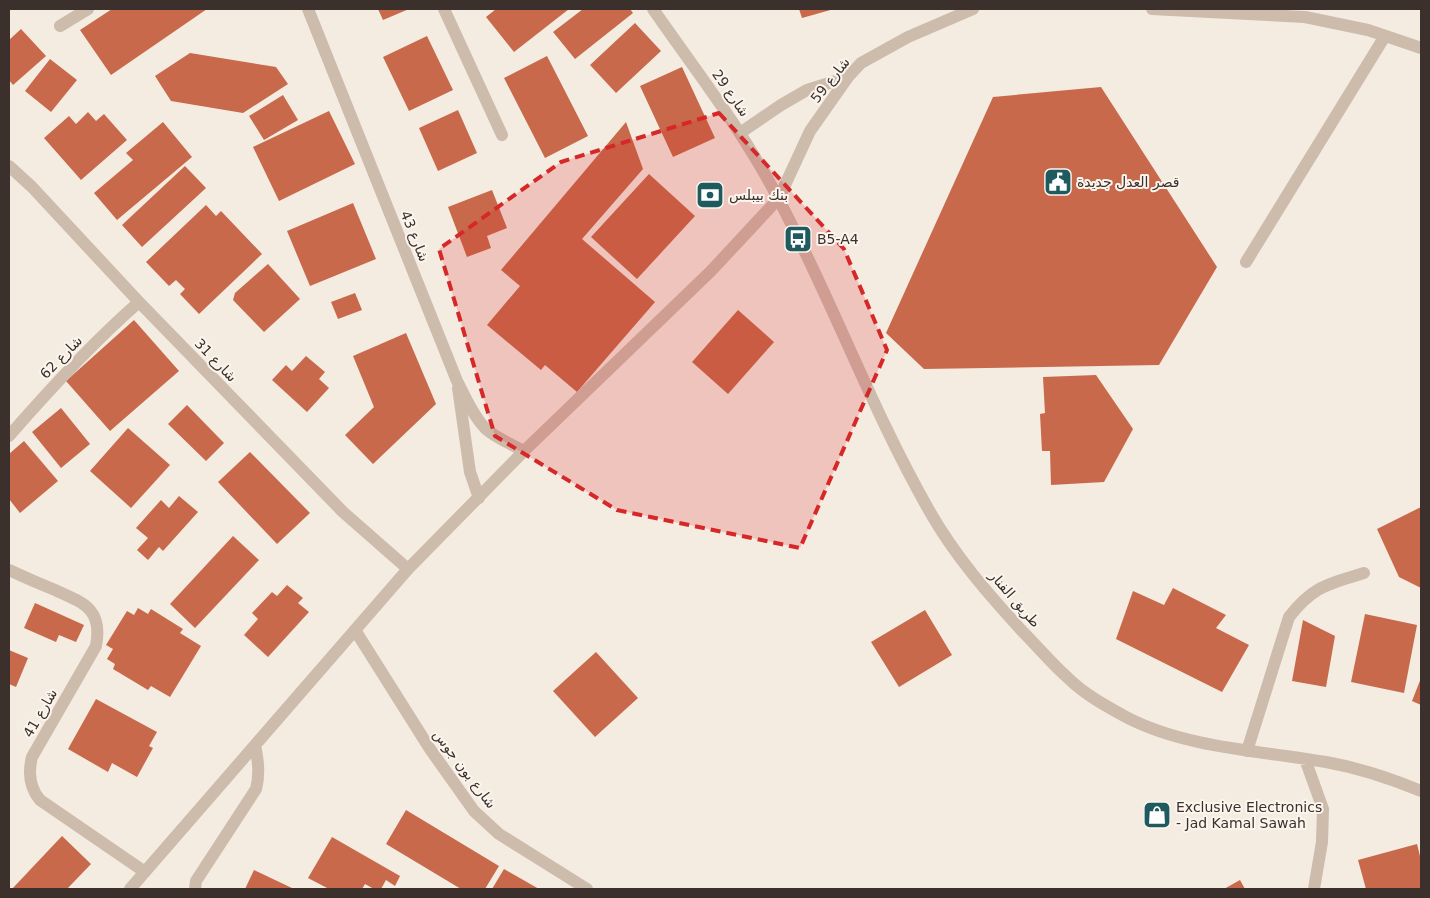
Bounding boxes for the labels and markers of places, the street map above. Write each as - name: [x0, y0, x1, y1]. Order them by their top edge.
- public building icon: قصر العدل جديدة: [1043, 167, 1073, 197]
- place label: قصر العدل جديدة: [1077, 174, 1179, 191]
- bank icon: بنك بيبلس: [695, 180, 725, 210]
- place label: بنك بيبلس: [729, 187, 788, 204]
- bus stop icon: B5-A4: [783, 224, 813, 254]
- place label: B5-A4: [817, 231, 859, 247]
- place label: Exclusive Electronics - Jad Kamal Sawah: [1176, 799, 1322, 831]
- shop icon: Exclusive Electronics - Jad Kamal Sawah: [1142, 800, 1172, 830]

